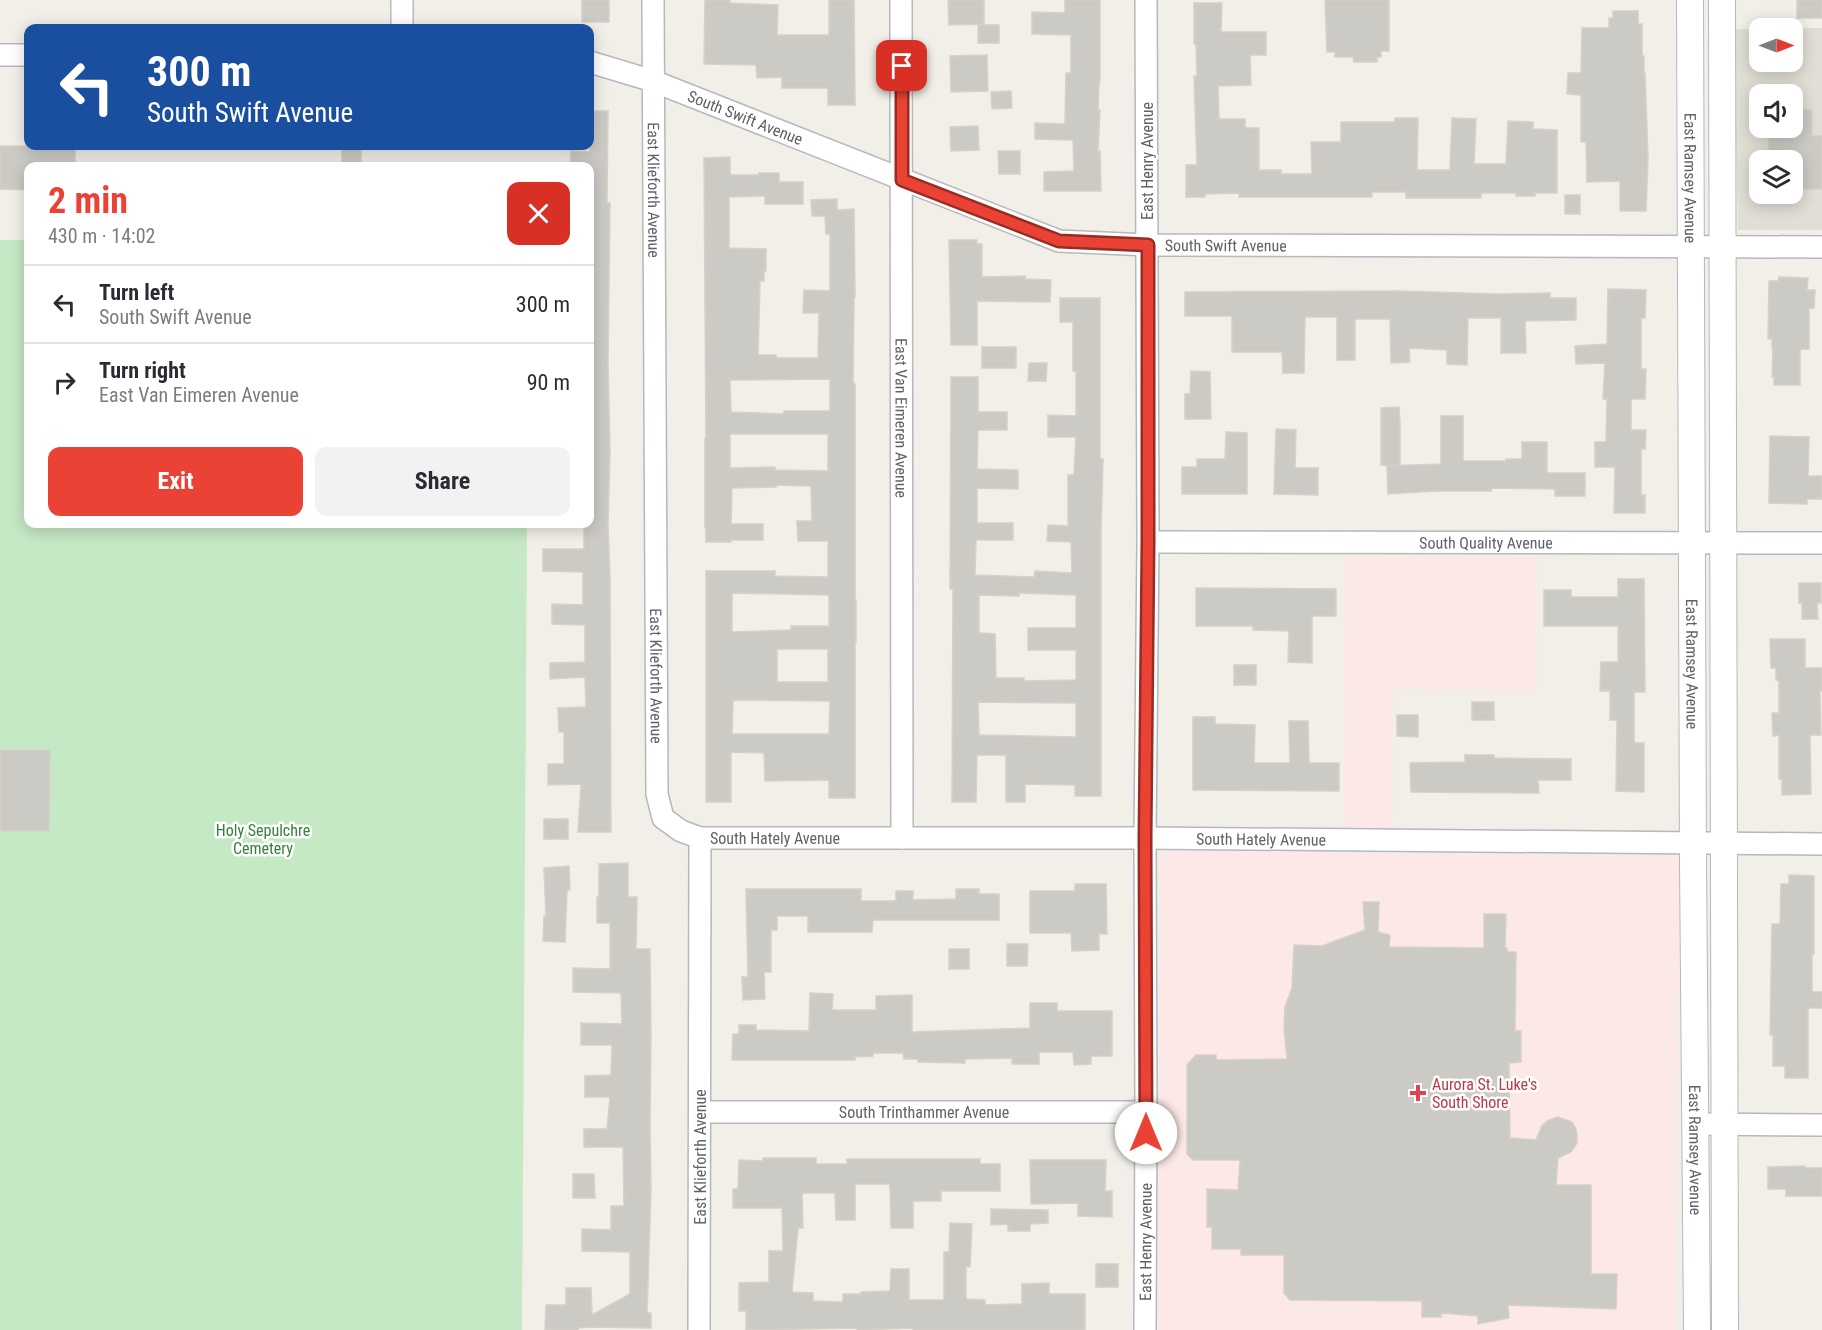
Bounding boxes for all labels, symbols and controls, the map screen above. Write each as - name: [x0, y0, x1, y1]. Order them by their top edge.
- north arrow: [1749, 18, 1803, 72]
- map controls: [1749, 18, 1803, 204]
- pin: [876, 40, 927, 91]
- text: 300 m: [147, 47, 252, 96]
- icon: left: [48, 48, 126, 126]
- icon: arrive: [885, 49, 918, 82]
- button: sound: [1749, 84, 1803, 138]
- street label: South Swift Avenue: [685, 86, 806, 149]
- text: South Swift Avenue: [147, 97, 353, 129]
- street label: East Henry Avenue: [1138, 102, 1157, 220]
- street label: East Ramsey Avenue: [1681, 113, 1700, 243]
- street label: East Klieforth Avenue: [644, 122, 664, 258]
- button: layers: [1749, 150, 1803, 204]
- text: 2 min: [48, 180, 128, 222]
- button: close: [507, 182, 570, 245]
- text: 430 m · 14:02: [48, 224, 155, 248]
- street label: South Swift Avenue: [1165, 236, 1287, 255]
- text: Turn left: [99, 280, 174, 305]
- icon: left: [48, 288, 81, 321]
- text: 300 m: [516, 292, 570, 317]
- text: South Swift Avenue: [99, 305, 252, 329]
- street label: East Van Eimeren Avenue: [892, 338, 911, 498]
- text: Turn right: [99, 358, 186, 383]
- icon: right: [48, 366, 81, 399]
- text: 90 m: [527, 370, 570, 395]
- text: East Van Eimeren Avenue: [99, 383, 299, 407]
- button: Exit: [48, 447, 303, 516]
- button: Share: [315, 447, 570, 516]
- street label: South Quality Avenue: [1419, 533, 1553, 552]
- street label: East Ramsey Avenue: [1683, 599, 1702, 729]
- street label: East Klieforth Avenue: [647, 608, 666, 744]
- park label: Holy Sepulchre Cemetery: [216, 821, 310, 858]
- street label: South Hately Avenue: [710, 829, 840, 848]
- street label: South Hately Avenue: [1196, 829, 1326, 849]
- place label: Aurora St. Luke's South Shore: [1432, 1075, 1537, 1112]
- marker: Aurora St. Luke's South Shore: [1409, 1084, 1427, 1102]
- street label: East Ramsey Avenue: [1685, 1085, 1706, 1215]
- street label: East Klieforth Avenue: [691, 1089, 710, 1225]
- position arrow: [1114, 1101, 1178, 1165]
- street label: South Trinthammer Avenue: [839, 1103, 1009, 1122]
- street label: East Henry Avenue: [1136, 1183, 1155, 1301]

